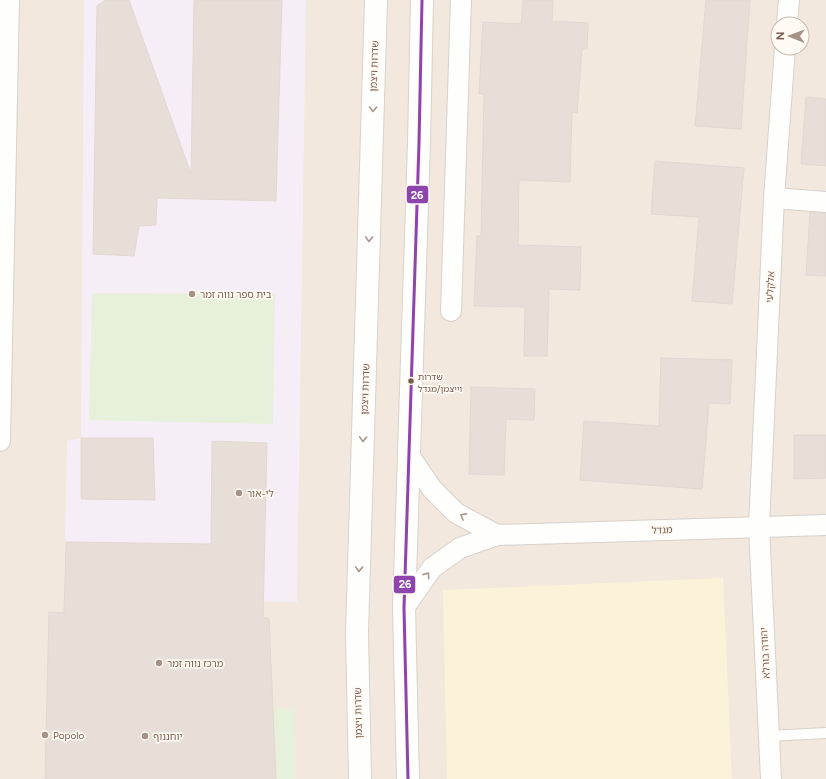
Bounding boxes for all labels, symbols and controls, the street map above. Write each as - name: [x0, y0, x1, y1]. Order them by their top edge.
- north arrow: [770, 16, 810, 56]
- text: N: [774, 31, 787, 40]
- street label: שדרות ויצמן: [367, 40, 381, 92]
- one-way arrow: [369, 106, 377, 112]
- line badge: 26: [406, 185, 429, 204]
- text: 26: [411, 189, 424, 202]
- one-way arrow: [365, 236, 373, 242]
- street label: אלקלעי: [763, 271, 777, 303]
- place label: בית ספר נווה זמר: [200, 288, 272, 301]
- marker: בית ספר נווה זמר: [187, 289, 197, 299]
- street label: שדרות ויצמן: [358, 363, 372, 415]
- place label: שדרות וייצמן/מגדל: [418, 371, 462, 394]
- marker: שדרות וייצמן/מגדל: [406, 376, 416, 386]
- one-way arrow: [359, 436, 367, 442]
- place label: לי-אור: [247, 487, 274, 500]
- marker: לי-אור: [234, 488, 244, 498]
- one-way arrow: [460, 514, 467, 521]
- street label: מגדל: [651, 523, 673, 537]
- one-way arrow: [355, 566, 363, 572]
- one-way arrow: [422, 573, 429, 580]
- line badge: 26: [393, 575, 416, 594]
- text: 26: [399, 578, 412, 591]
- street label: יהודה בורלא: [757, 627, 773, 679]
- place label: מרכז נווה זמר: [167, 657, 224, 670]
- marker: מרכז נווה זמר: [154, 658, 164, 668]
- street label: שדרות ויצמן: [351, 687, 365, 739]
- place label: Popolo: [53, 729, 84, 742]
- marker: Popolo: [40, 730, 50, 740]
- place label: יוחננוף: [153, 730, 182, 743]
- marker: יוחננוף: [140, 731, 150, 741]

